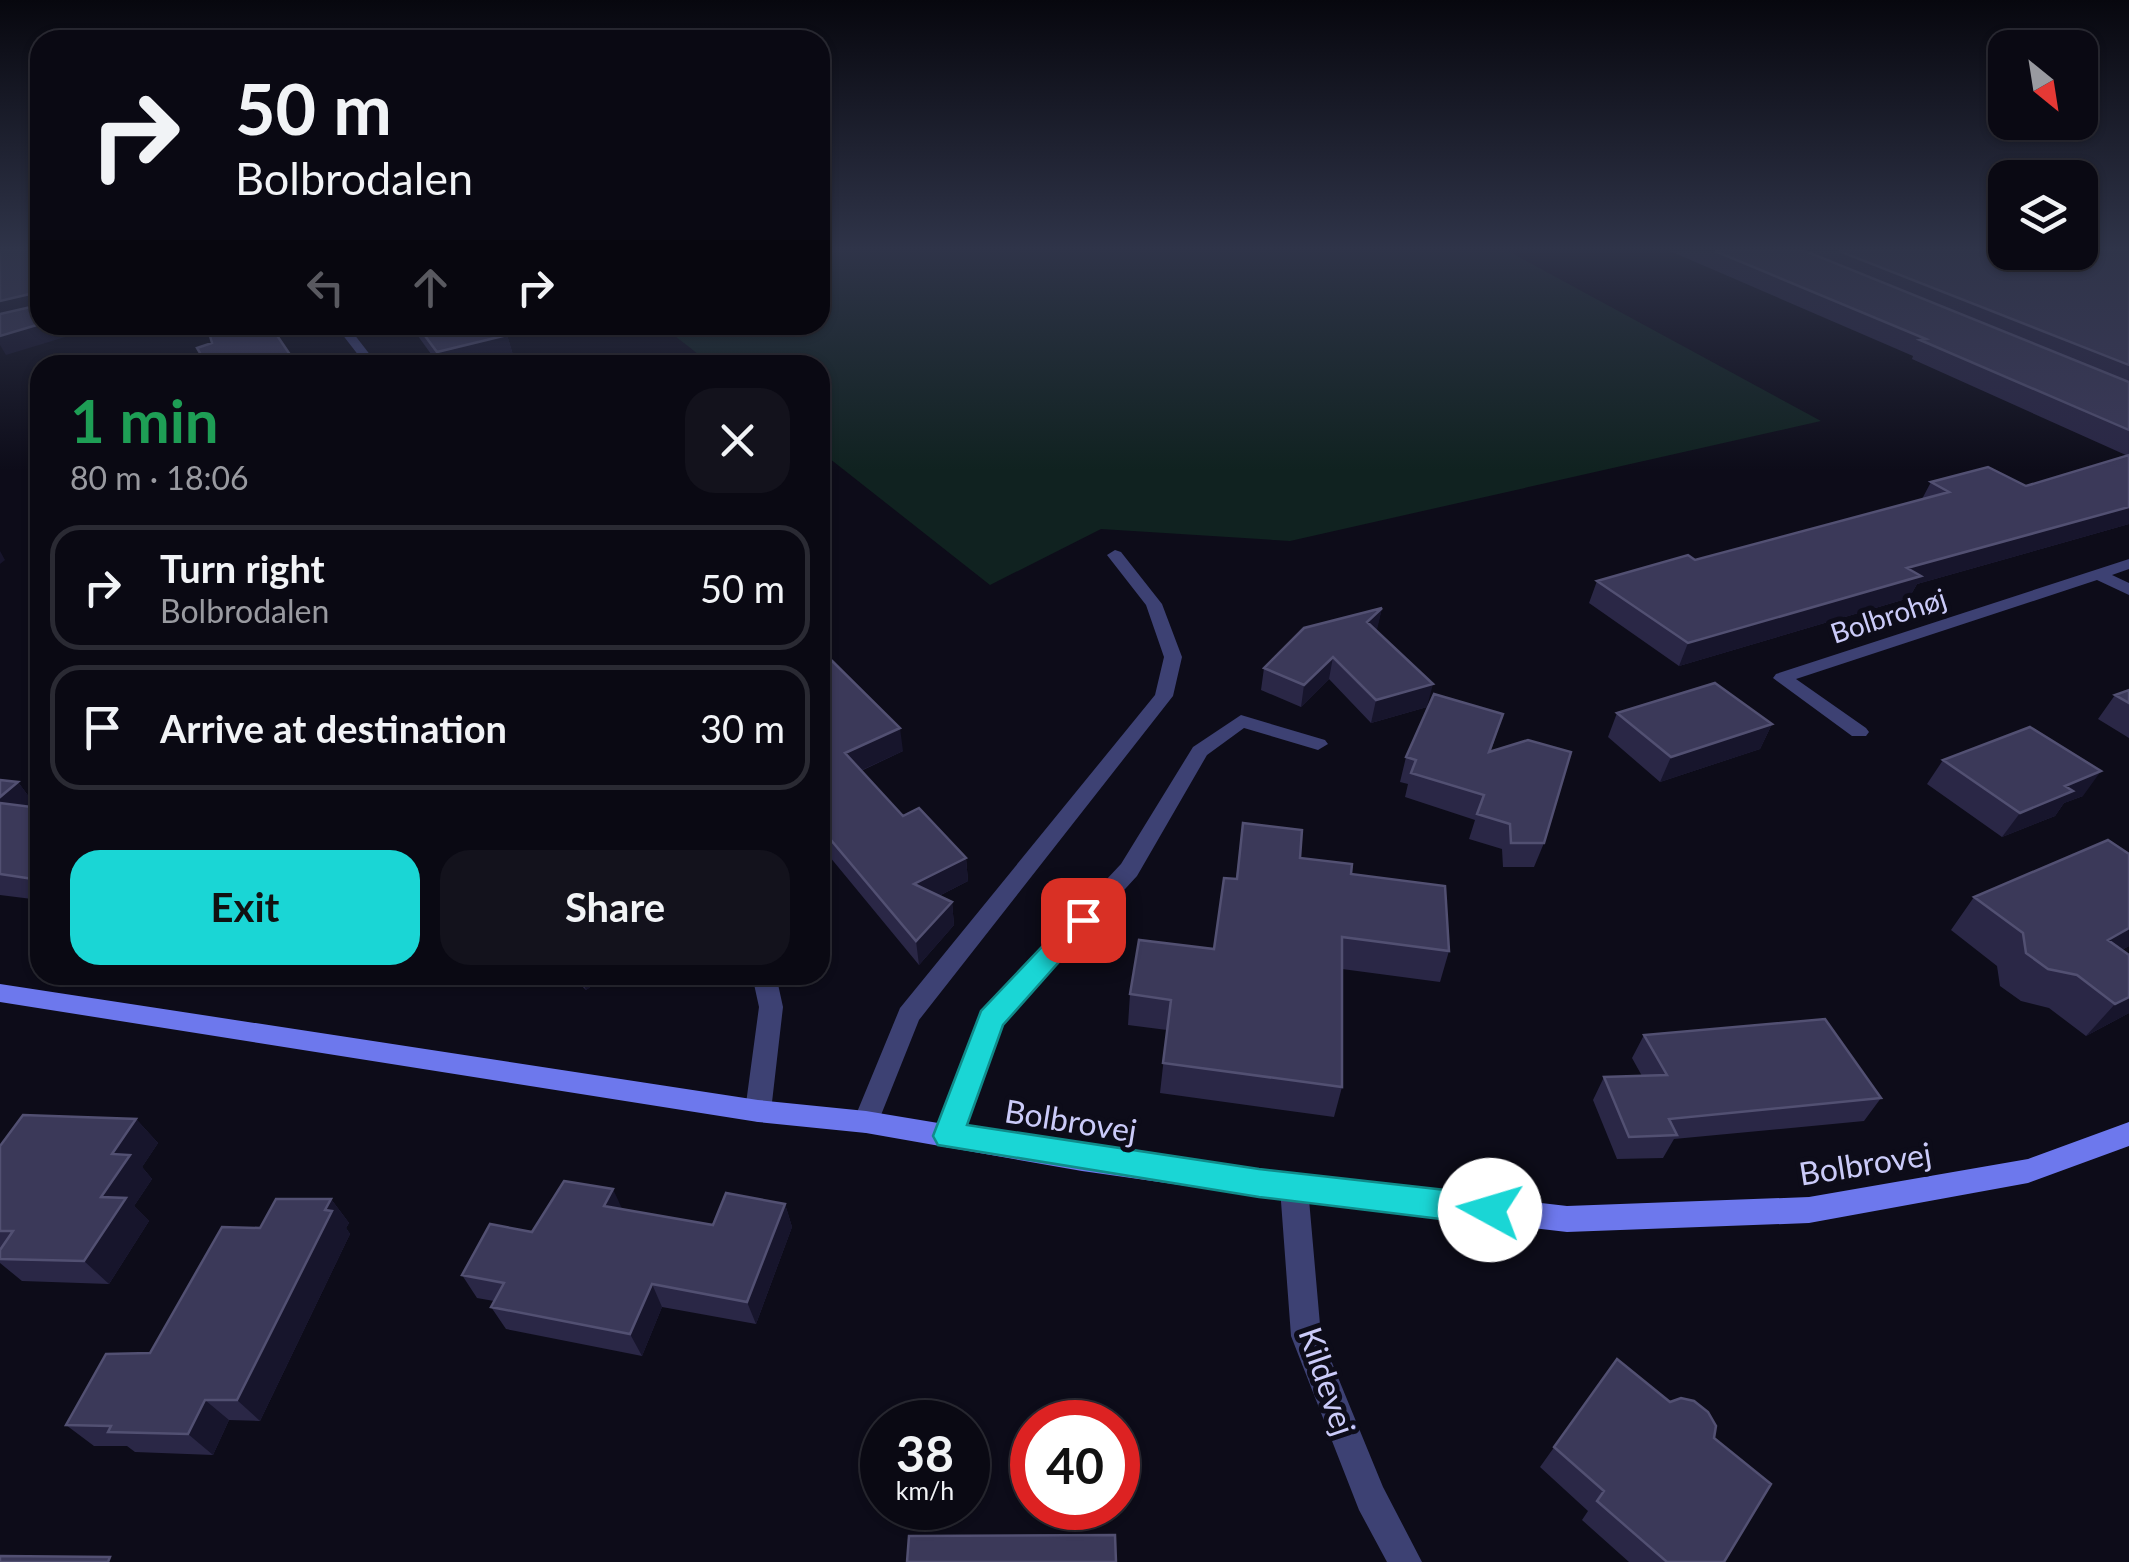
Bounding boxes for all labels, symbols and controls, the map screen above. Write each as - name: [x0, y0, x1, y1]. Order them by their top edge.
- north arrow: [1988, 30, 2098, 140]
- map controls: [1988, 30, 2098, 270]
- text: 50 m: [235, 66, 392, 150]
- icon: right: [70, 70, 200, 200]
- text: Bolbrodalen: [235, 151, 473, 205]
- button: layers: [1988, 160, 2098, 270]
- icon: left: [298, 260, 353, 315]
- icon: ahead: [403, 260, 458, 315]
- icon: right: [508, 260, 563, 315]
- text: 1 min: [70, 384, 219, 456]
- button: close: [685, 388, 790, 493]
- text: 80 m · 18:06: [70, 458, 249, 497]
- text: Turn right: [160, 545, 325, 591]
- icon: right: [75, 560, 130, 615]
- text: 50 m: [700, 565, 785, 611]
- street label: Bolbrohøj: [1826, 580, 1950, 650]
- text: Bolbrodalen: [160, 591, 329, 630]
- icon: arrive: [75, 700, 130, 755]
- text: Arrive at destination: [160, 705, 507, 751]
- text: 30 m: [700, 705, 785, 751]
- button: Exit: [70, 850, 420, 965]
- button: Share: [440, 850, 790, 965]
- pin: [1041, 878, 1126, 963]
- icon: arrive: [1056, 893, 1111, 948]
- street label: Bolbrovej: [1002, 1090, 1140, 1150]
- street label: Bolbrovej: [1796, 1133, 1934, 1193]
- position arrow: [1438, 1158, 1542, 1262]
- street label: Kildevej: [1291, 1322, 1365, 1440]
- speed limit sign: 40: [1010, 1400, 1140, 1530]
- text: 38: [896, 1423, 954, 1483]
- text: km/h: [896, 1475, 954, 1505]

